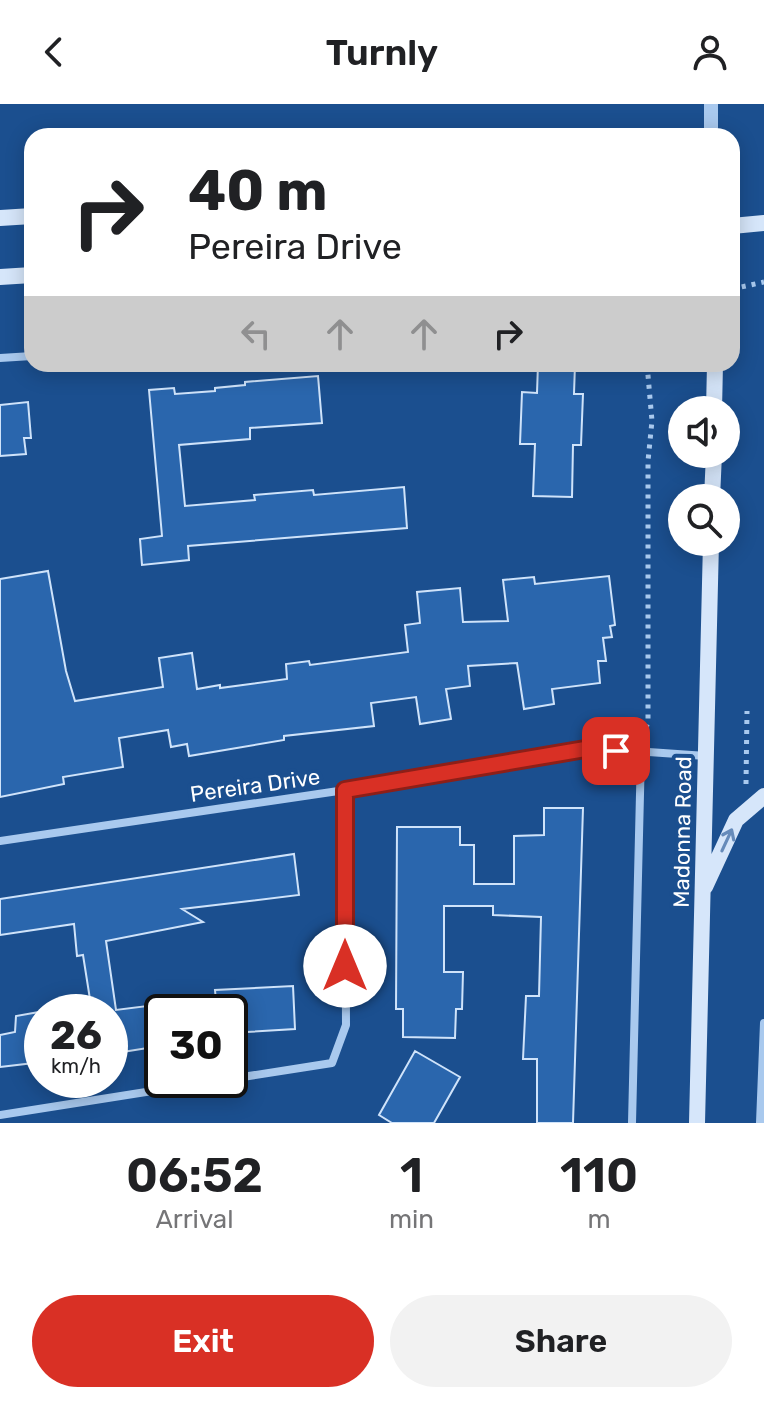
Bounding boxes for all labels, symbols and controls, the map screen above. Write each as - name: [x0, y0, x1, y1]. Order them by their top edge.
- icon: back: [32, 30, 76, 74]
- icon: person: [688, 30, 732, 74]
- text: Turnly: [326, 31, 438, 74]
- text: 40 m: [188, 158, 328, 224]
- icon: right: [56, 160, 160, 264]
- text: Pereira Drive: [188, 225, 402, 268]
- icon: left: [234, 312, 278, 356]
- icon: ahead: [318, 312, 362, 356]
- icon: ahead: [402, 312, 446, 356]
- icon: right: [486, 312, 530, 356]
- map controls: [668, 396, 740, 556]
- button: sound: [668, 396, 740, 468]
- button: search: [668, 484, 740, 556]
- pin: [582, 717, 650, 785]
- icon: arrive: [594, 729, 638, 773]
- street label: Madonna Road: [668, 756, 697, 908]
- street label: Pereira Drive: [188, 763, 322, 808]
- one-way arrow: [720, 828, 735, 852]
- position arrow: [303, 924, 387, 1008]
- speed limit sign: 30: [144, 994, 248, 1098]
- text: 26: [50, 1012, 102, 1059]
- text: km/h: [51, 1054, 101, 1078]
- text: 06:52: [126, 1147, 263, 1204]
- text: 1: [400, 1147, 423, 1204]
- text: 110: [560, 1147, 638, 1204]
- text: Arrival: [155, 1204, 233, 1235]
- text: min: [389, 1204, 434, 1235]
- text: m: [587, 1204, 611, 1235]
- button: Exit: [32, 1295, 374, 1387]
- button: Share: [390, 1295, 732, 1387]

